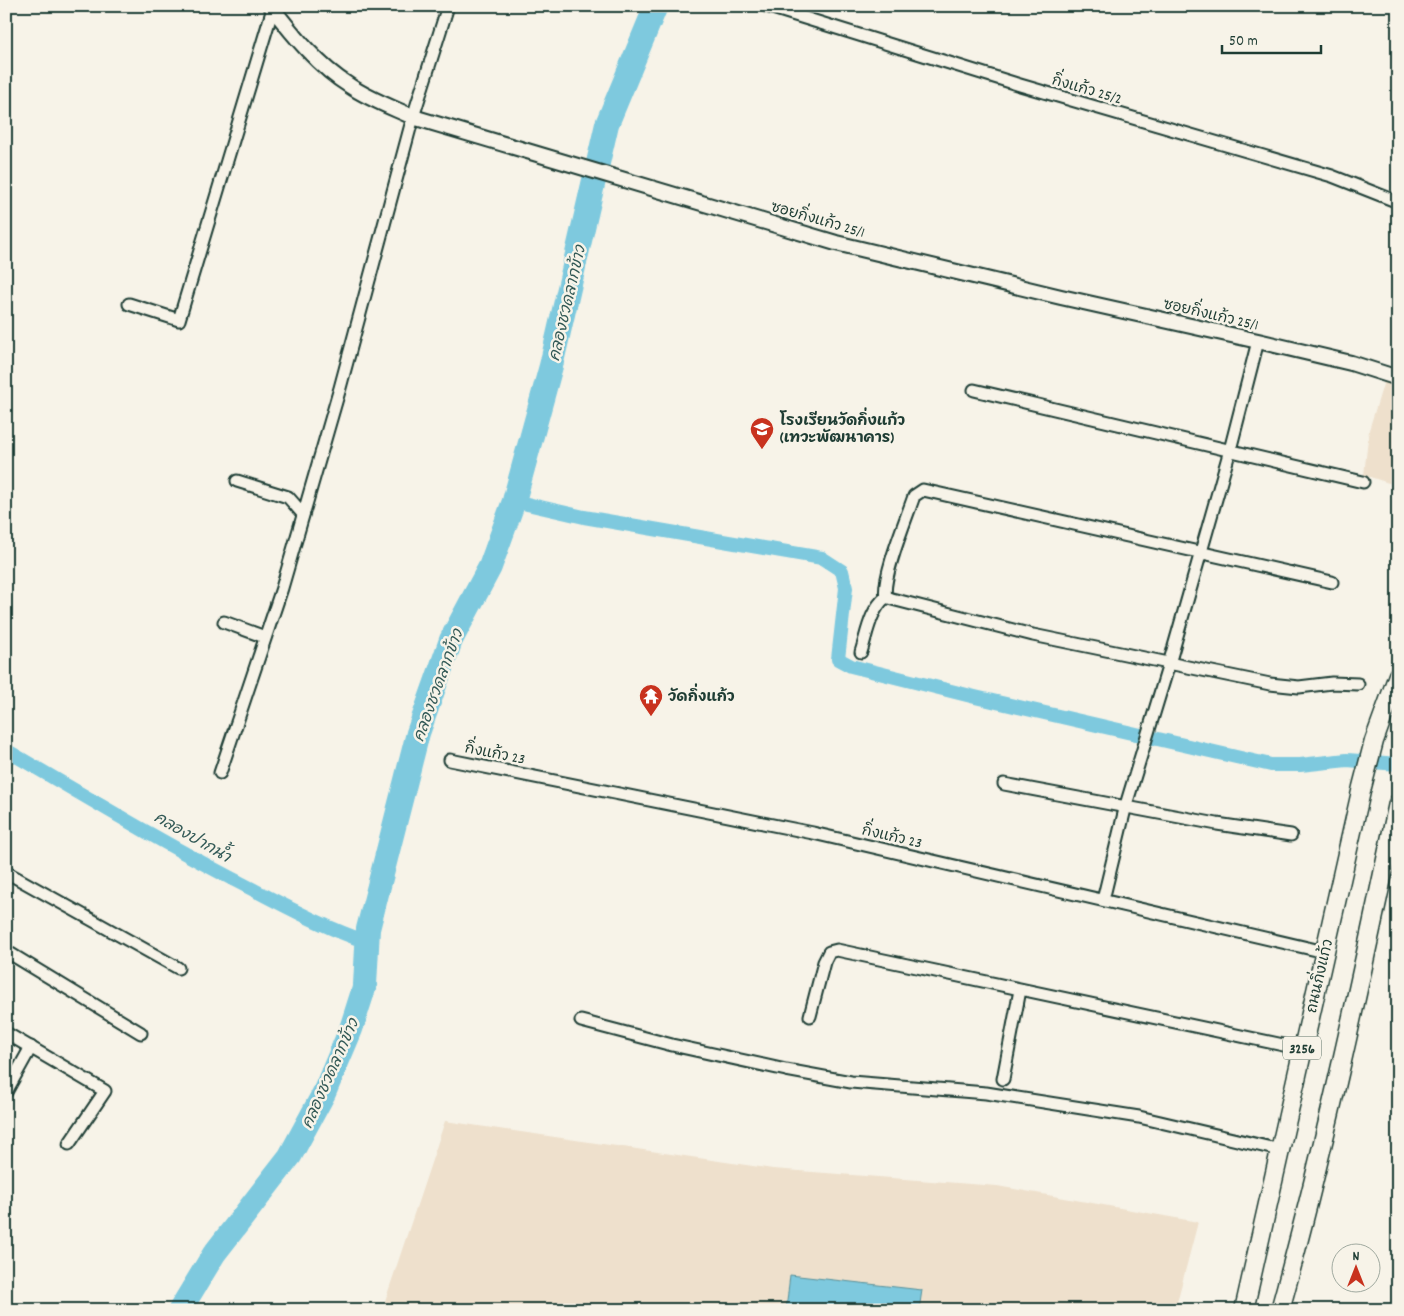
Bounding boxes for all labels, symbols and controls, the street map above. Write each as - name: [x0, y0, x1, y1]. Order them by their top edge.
- scale bar: [1222, 22, 1320, 54]
- text: 50 m: [1229, 31, 1258, 53]
- street label: กิ่งแก้ว 25/2: [1049, 66, 1125, 111]
- street label: ซอยกิ่งแก้ว 25/1: [768, 193, 868, 245]
- water label: คลองชวดลากข้าว: [543, 241, 593, 364]
- street label: ซอยกิ่งแก้ว 25/1: [1161, 290, 1261, 338]
- place label: โรงเรียนวัดกิ่งแก้ว (เทวะพัฒนาคาร): [779, 407, 905, 450]
- school or university icon: โรงเรียนวัดกิ่งแก้ว (เทวะพัฒนาคาร): [749, 416, 775, 450]
- water label: คลองชวดลากข้าว: [407, 624, 471, 745]
- temple icon: วัดกิ่งแก้ว: [638, 683, 664, 717]
- place label: วัดกิ่งแก้ว: [668, 683, 735, 709]
- street label: กิ่งแก้ว 23: [463, 734, 528, 772]
- water label: คลองปากน้ำ: [149, 803, 238, 870]
- street label: กิ่งแก้ว 23: [859, 816, 925, 856]
- street label: ถนนกิ่งแก้ว: [1297, 936, 1340, 1016]
- water label: คลองชวดลากข้าว: [296, 1013, 367, 1133]
- road number: 3256: [1283, 1036, 1321, 1060]
- north arrow: [1332, 1244, 1382, 1294]
- text: N: [1353, 1247, 1360, 1267]

